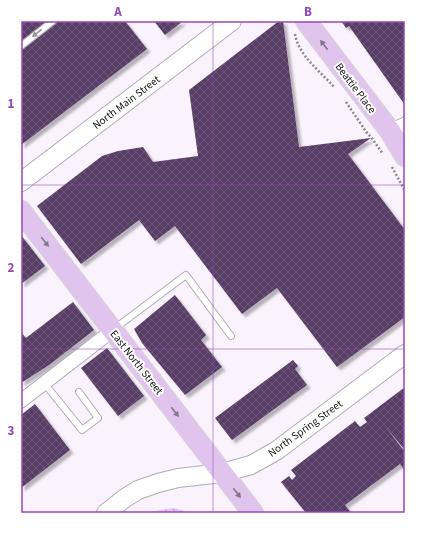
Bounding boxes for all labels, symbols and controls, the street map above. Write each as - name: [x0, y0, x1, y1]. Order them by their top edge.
- text: A: [113, 3, 122, 21]
- text: B: [304, 3, 312, 21]
- one-way arrow: [31, 29, 42, 38]
- one-way arrow: [320, 39, 328, 50]
- street label: Beattie Place: [332, 60, 380, 117]
- street label: North Main Street: [90, 72, 163, 133]
- text: 1: [8, 95, 15, 113]
- one-way arrow: [41, 237, 49, 248]
- text: 2: [8, 259, 15, 277]
- street label: East North Street: [107, 327, 167, 398]
- street label: North Spring Street: [265, 396, 346, 461]
- one-way arrow: [171, 406, 180, 417]
- text: 3: [8, 422, 15, 440]
- one-way arrow: [233, 487, 242, 498]

